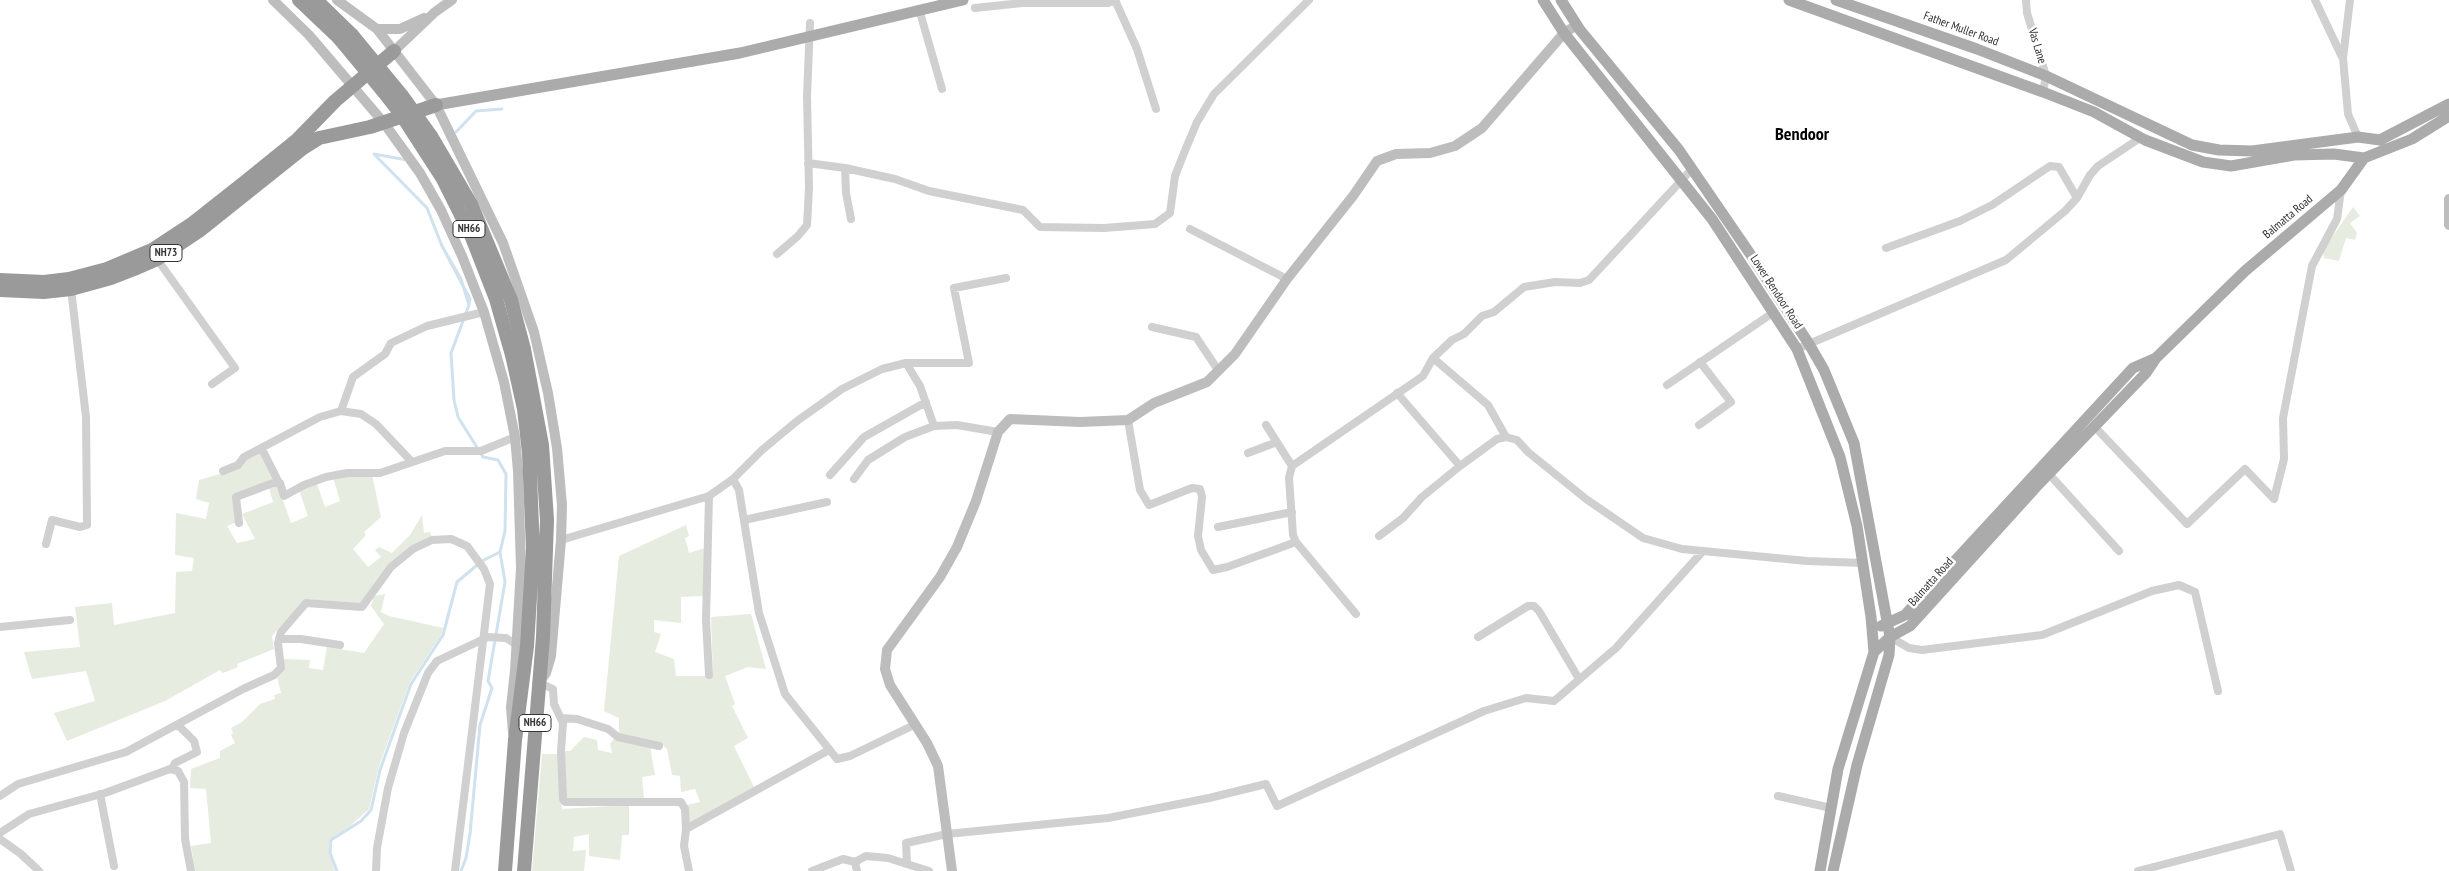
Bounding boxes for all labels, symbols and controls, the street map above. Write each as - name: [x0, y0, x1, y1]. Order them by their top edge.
- street label: Father Muller Road: [1922, 9, 2000, 49]
- street label: Vas Lane: [2025, 27, 2049, 65]
- district label: Bendoor: [1775, 124, 1829, 146]
- street label: Balmatta Road: [2260, 192, 2316, 242]
- road number: NH66: [453, 220, 485, 238]
- road number: NH73: [150, 244, 182, 262]
- street label: Lower Bendoor Road: [1747, 252, 1805, 332]
- street label: Balmatta Road: [1905, 555, 1957, 609]
- road number: NH66: [519, 714, 551, 731]

